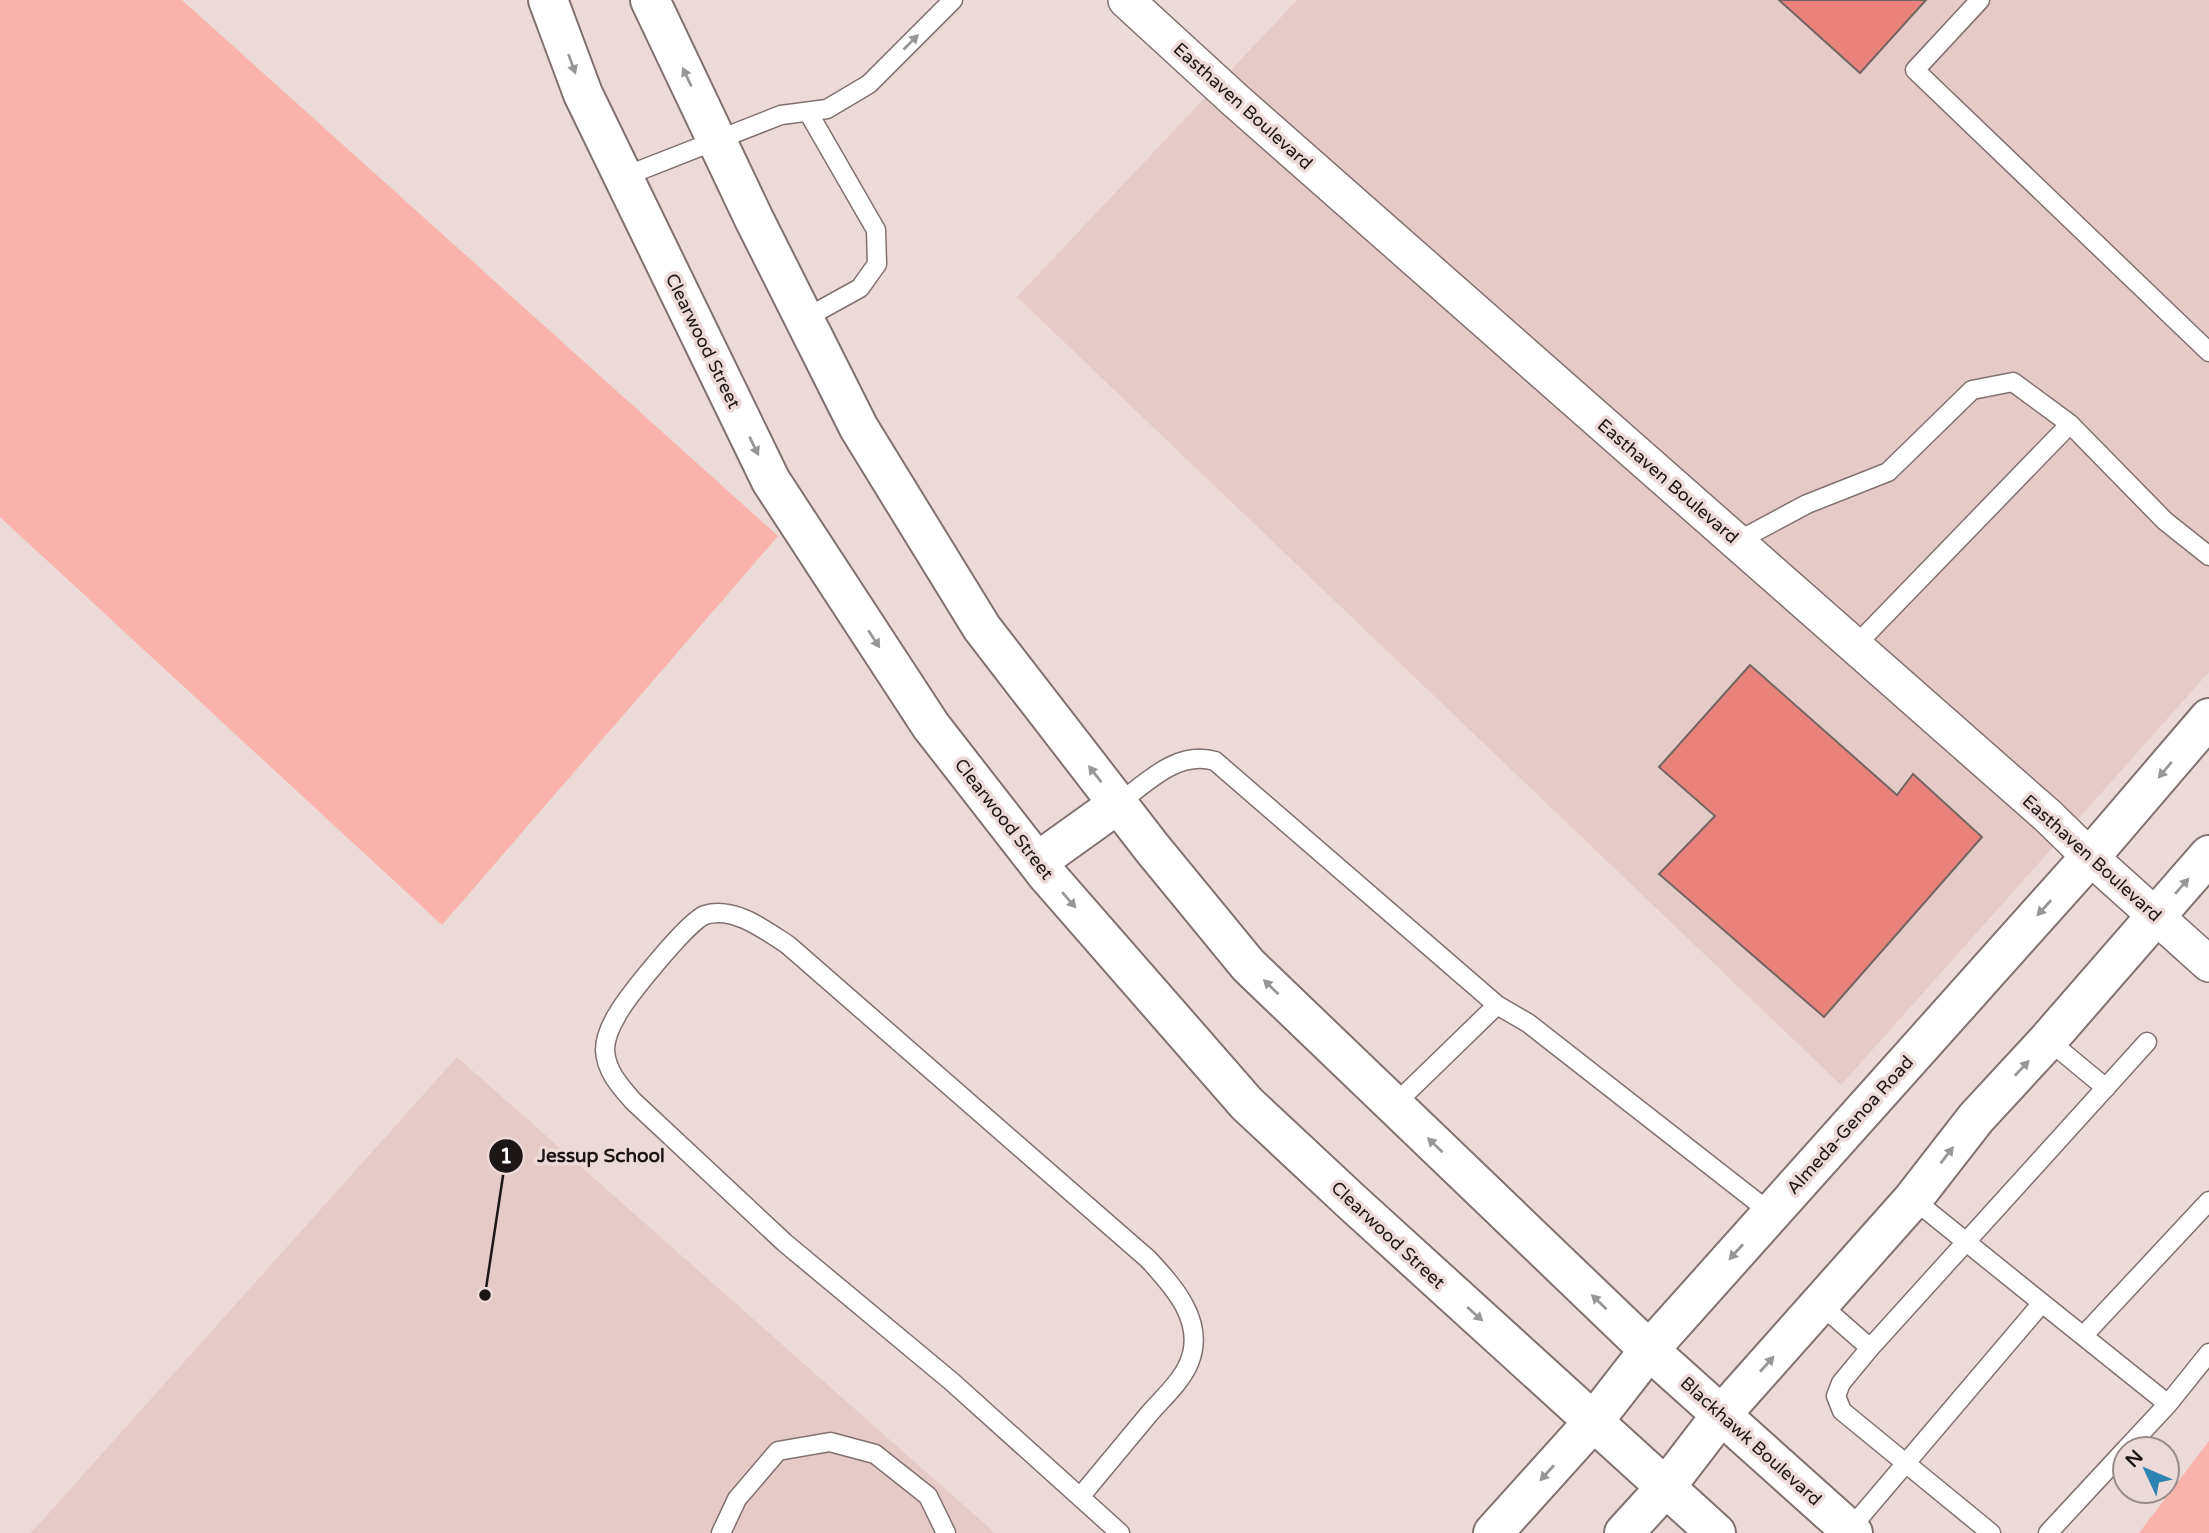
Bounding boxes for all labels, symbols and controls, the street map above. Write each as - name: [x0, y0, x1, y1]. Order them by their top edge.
- one-way arrow: [902, 34, 918, 51]
- street label: Easthaven Boulevard: [1169, 38, 1317, 174]
- one-way arrow: [567, 54, 578, 75]
- one-way arrow: [681, 67, 693, 87]
- street label: Clearwood Street: [661, 270, 745, 412]
- street label: Easthaven Boulevard: [1593, 414, 1743, 548]
- one-way arrow: [748, 436, 759, 456]
- one-way arrow: [867, 630, 881, 648]
- street label: Clearwood Street: [950, 754, 1058, 884]
- one-way arrow: [2158, 761, 2173, 778]
- one-way arrow: [1088, 766, 1103, 784]
- street label: Easthaven Boulevard: [2018, 790, 2166, 926]
- one-way arrow: [2174, 877, 2190, 894]
- one-way arrow: [1061, 891, 1076, 908]
- one-way arrow: [2037, 899, 2053, 916]
- one-way arrow: [1263, 980, 1280, 996]
- street label: Almeda-Genoa Road: [1782, 1051, 1918, 1199]
- one-way arrow: [2014, 1059, 2030, 1077]
- callout: Jessup School: [488, 1136, 679, 1176]
- one-way arrow: [1427, 1137, 1444, 1153]
- text: 1: [499, 1144, 513, 1169]
- text: Jessup School: [536, 1145, 665, 1168]
- one-way arrow: [1940, 1146, 1954, 1164]
- street label: Clearwood Street: [1326, 1177, 1450, 1293]
- one-way arrow: [1728, 1243, 1744, 1261]
- one-way arrow: [1591, 1294, 1608, 1311]
- one-way arrow: [1466, 1306, 1484, 1322]
- one-way arrow: [1758, 1356, 1774, 1373]
- street label: Blackhawk Boulevard: [1676, 1372, 1826, 1510]
- north arrow: [2111, 1435, 2181, 1505]
- text: N: [2121, 1446, 2148, 1472]
- one-way arrow: [1539, 1464, 1555, 1482]

